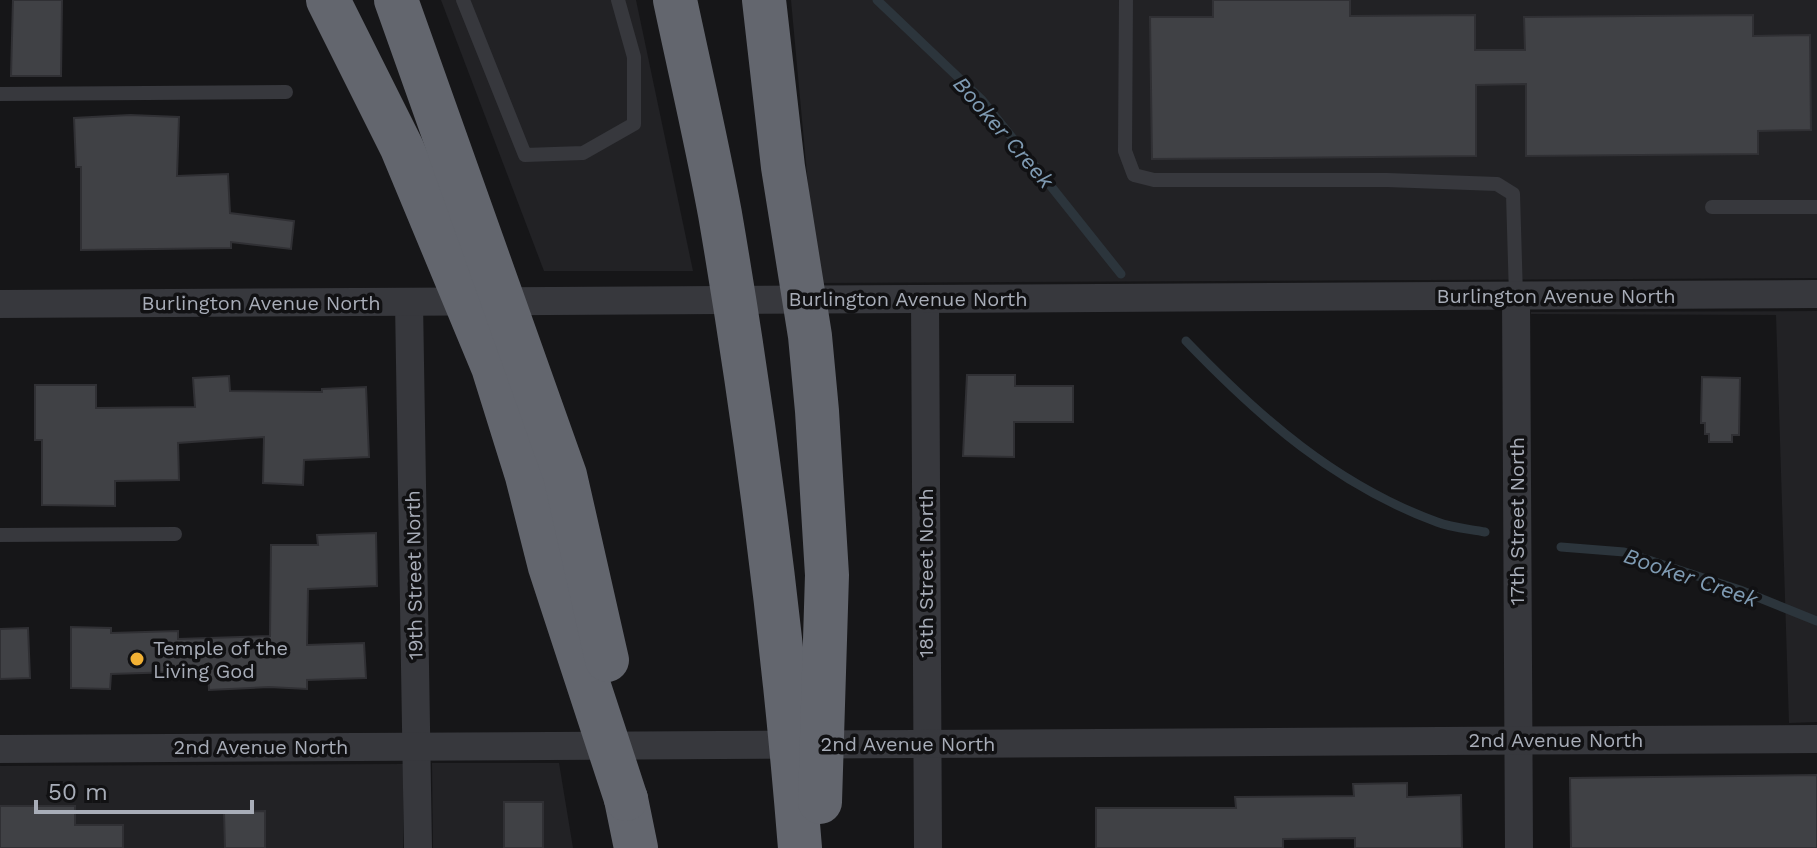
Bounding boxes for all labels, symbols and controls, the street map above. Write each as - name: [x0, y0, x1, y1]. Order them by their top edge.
- water label: Booker Creek: [948, 71, 1060, 194]
- street label: Burlington Avenue North: [1436, 284, 1676, 308]
- street label: Burlington Avenue North: [788, 287, 1028, 311]
- street label: Burlington Avenue North: [141, 291, 381, 315]
- street label: 17th Street North: [1505, 437, 1529, 605]
- street label: 18th Street North: [914, 488, 938, 658]
- street label: 19th Street North: [401, 490, 427, 660]
- water label: Booker Creek: [1621, 543, 1762, 612]
- place label: Temple of the Living God: [153, 636, 288, 683]
- marker: Temple of the Living God: [128, 650, 146, 668]
- street label: 2nd Avenue North: [1469, 728, 1644, 752]
- street label: 2nd Avenue North: [821, 732, 996, 756]
- street label: 2nd Avenue North: [174, 735, 349, 759]
- scale bar: [36, 764, 252, 814]
- text: 50 m: [48, 778, 108, 806]

